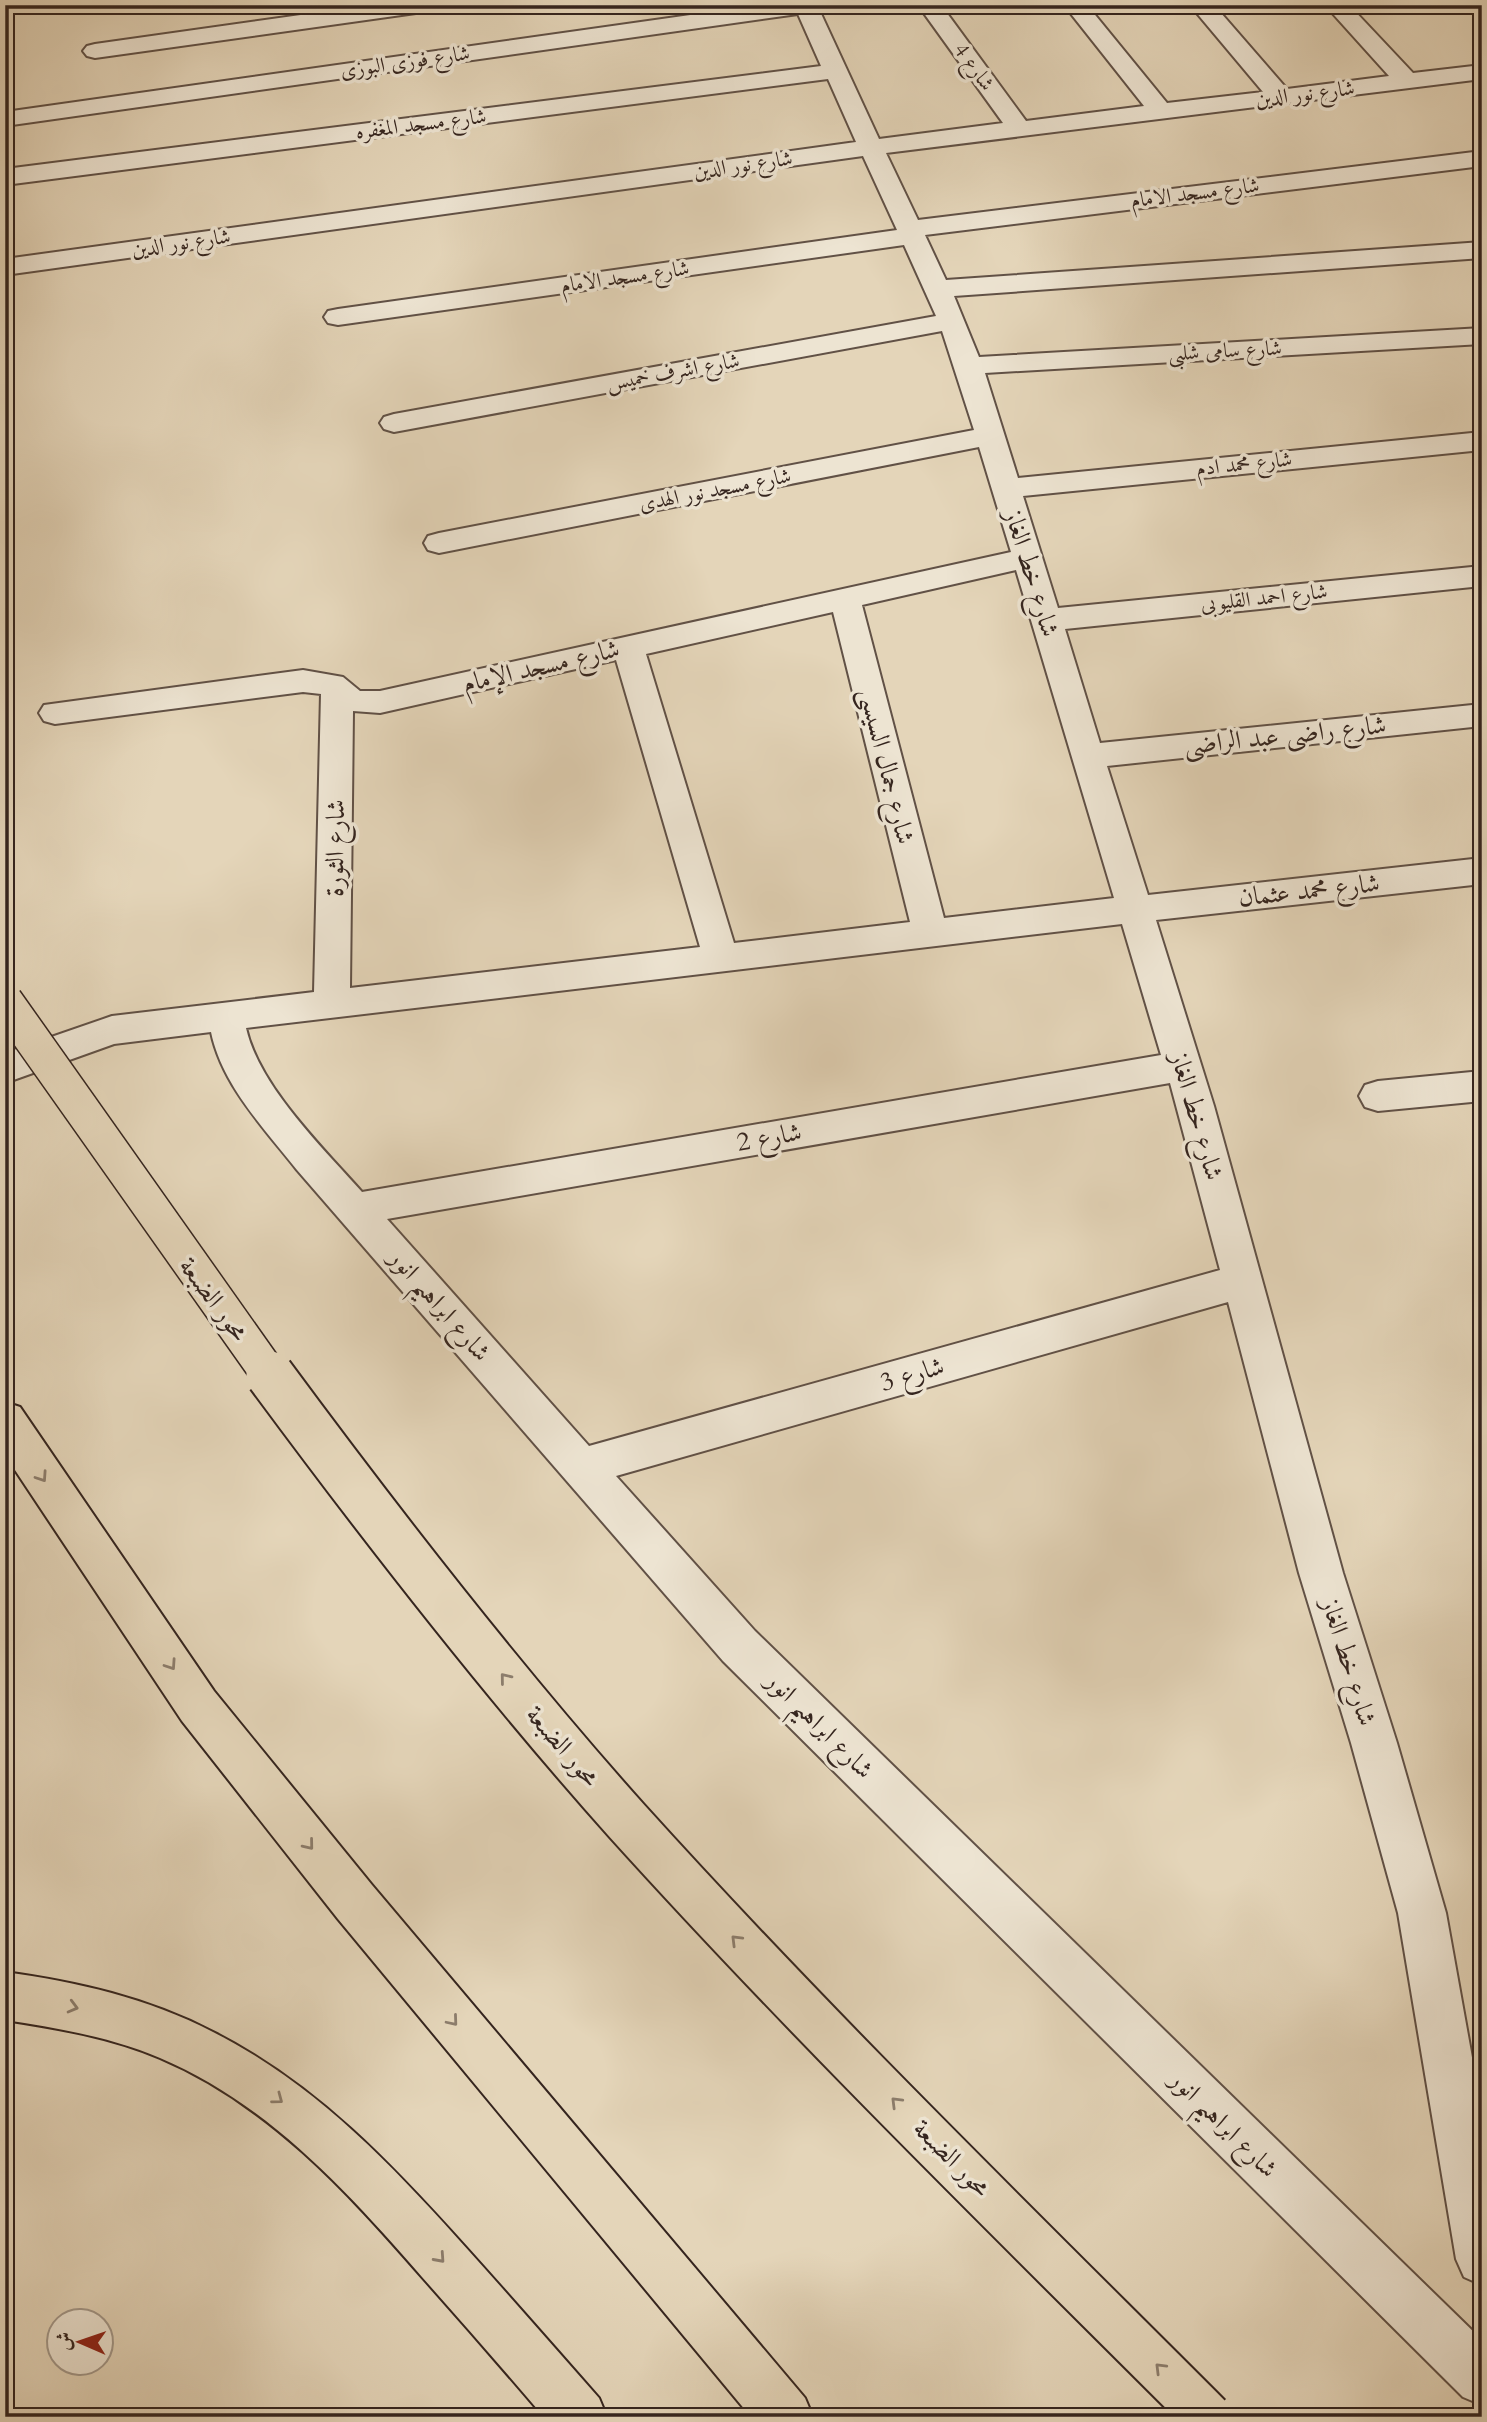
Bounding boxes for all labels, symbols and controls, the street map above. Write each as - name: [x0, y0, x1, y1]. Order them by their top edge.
- street label: شارع 4: [944, 37, 1001, 99]
- street label: شارع فوزى البوزى: [338, 39, 472, 88]
- street label: شارع نور الدين: [1254, 74, 1357, 117]
- street label: شارع مسجد المغفره: [354, 102, 488, 149]
- street label: شارع نور الدين: [691, 144, 795, 189]
- street label: شارع مسجد الامام: [1129, 171, 1261, 218]
- street label: شارع نور الدين: [129, 222, 233, 267]
- street label: شارع مسجد الامام: [559, 254, 692, 303]
- street label: شارع سامى شلبى: [1167, 334, 1283, 371]
- street label: شارع اشرف خميس: [604, 346, 742, 401]
- street label: شارع محمد ادم: [1195, 445, 1294, 486]
- street label: شارع مسجد نور الهدى: [636, 461, 794, 522]
- street label: شارع خط الغاز: [991, 502, 1068, 642]
- street label: شارع احمد القليوبى: [1199, 577, 1329, 622]
- street label: شارع مسجد الإمام: [459, 631, 624, 706]
- street label: شارع جمال السيسى: [847, 684, 923, 849]
- street label: شارع راضى عبد الراضى: [1182, 707, 1388, 767]
- street label: شارع الثورة: [317, 799, 357, 897]
- street label: شارع محمد عثمان: [1237, 865, 1382, 919]
- street label: شارع خط الغاز: [1157, 1045, 1232, 1185]
- street label: شارع 2: [734, 1114, 805, 1164]
- street label: شارع ابراهيم انور: [373, 1239, 499, 1374]
- street label: محور الضبعة: [171, 1250, 257, 1348]
- street label: شارع 3: [876, 1348, 949, 1404]
- one-way arrow: [34, 1469, 47, 1482]
- street label: شارع خط الغاز: [1308, 1591, 1385, 1731]
- one-way arrow: [163, 1657, 175, 1670]
- street label: شارع ابراهيم انور: [751, 1661, 882, 1792]
- one-way arrow: [501, 1673, 514, 1685]
- street label: محور الضبعة: [518, 1698, 608, 1794]
- one-way arrow: [301, 1837, 314, 1849]
- one-way arrow: [732, 1936, 745, 1949]
- one-way arrow: [66, 1999, 78, 2013]
- one-way arrow: [445, 2013, 458, 2026]
- street label: شارع ابراهيم انور: [1155, 2060, 1286, 2191]
- one-way arrow: [271, 2091, 283, 2103]
- one-way arrow: [892, 2097, 905, 2110]
- street label: محور الضبعة: [905, 2111, 999, 2205]
- one-way arrow: [432, 2250, 444, 2263]
- north arrow: [46, 2306, 116, 2376]
- text: ش: [51, 2332, 77, 2351]
- one-way arrow: [1155, 2364, 1168, 2377]

